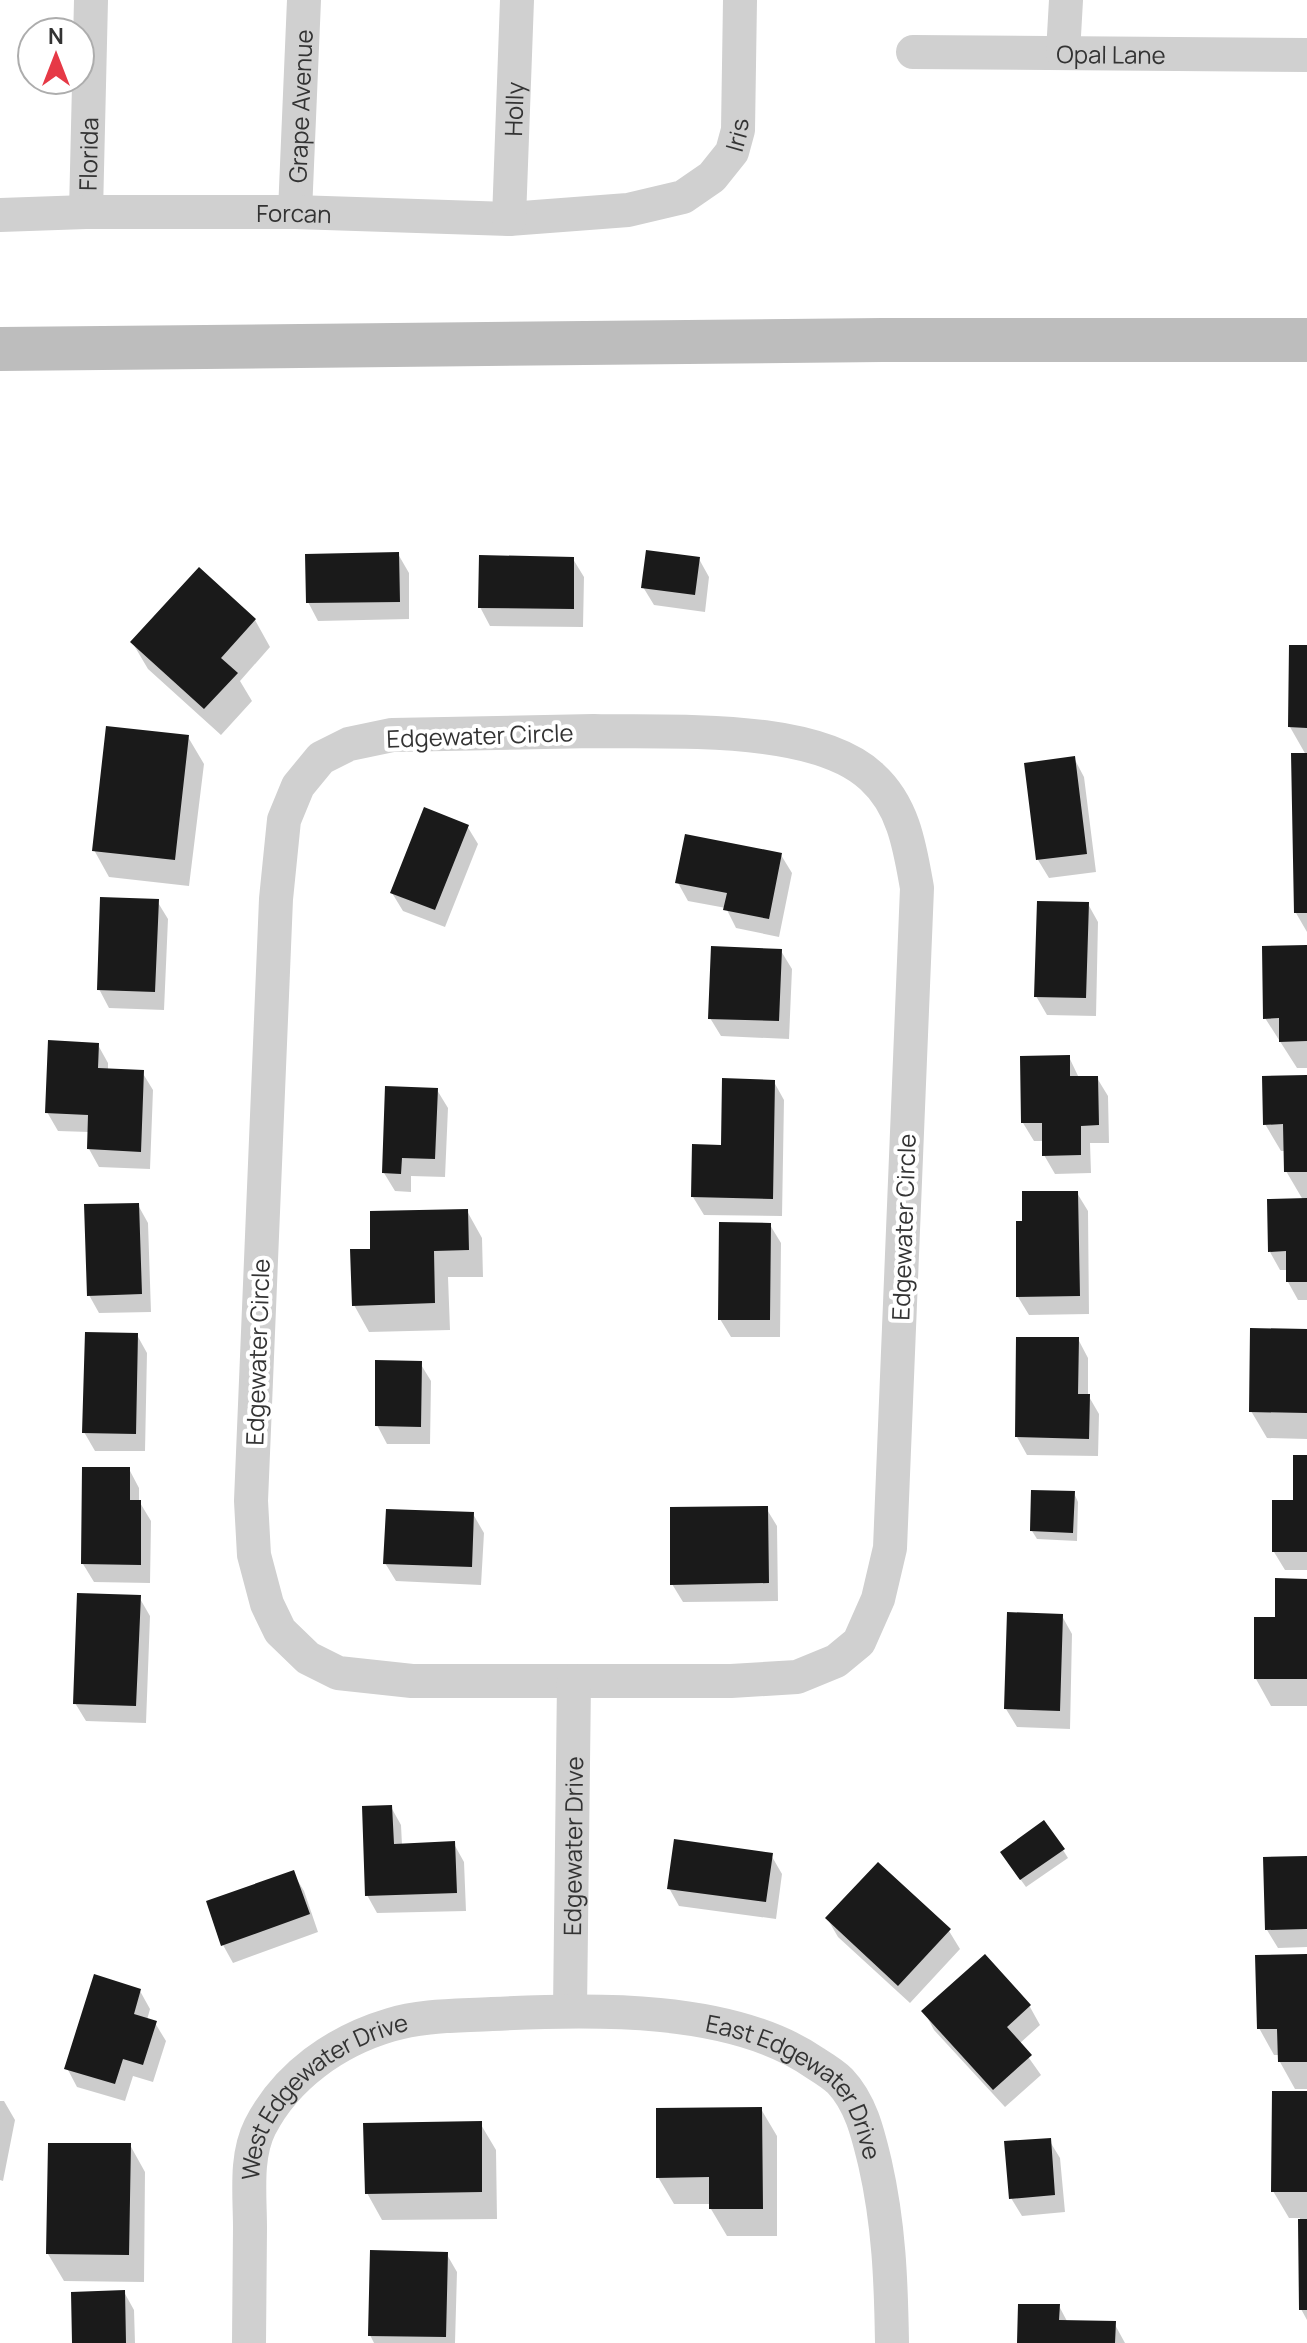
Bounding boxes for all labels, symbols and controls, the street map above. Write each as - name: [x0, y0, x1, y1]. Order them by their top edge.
- north arrow: [16, 16, 96, 96]
- text: N: [48, 21, 64, 51]
- street label: Grape Avenue: [280, 29, 319, 184]
- street label: Opal Lane: [1056, 37, 1166, 70]
- street label: Holly: [496, 81, 531, 137]
- street label: Florida: [70, 117, 105, 191]
- street label: Iris: [716, 119, 755, 155]
- street label: Forcan: [256, 195, 332, 230]
- street label: Edgewater Circle: [386, 715, 574, 755]
- street label: Edgewater Circle: [883, 1133, 923, 1321]
- street label: Edgewater Circle: [237, 1258, 277, 1446]
- street label: Edgewater Drive: [554, 1756, 590, 1936]
- street label: West Edgewater Drive: [233, 2005, 411, 2181]
- street label: East Edgewater Drive: [703, 2005, 890, 2163]

